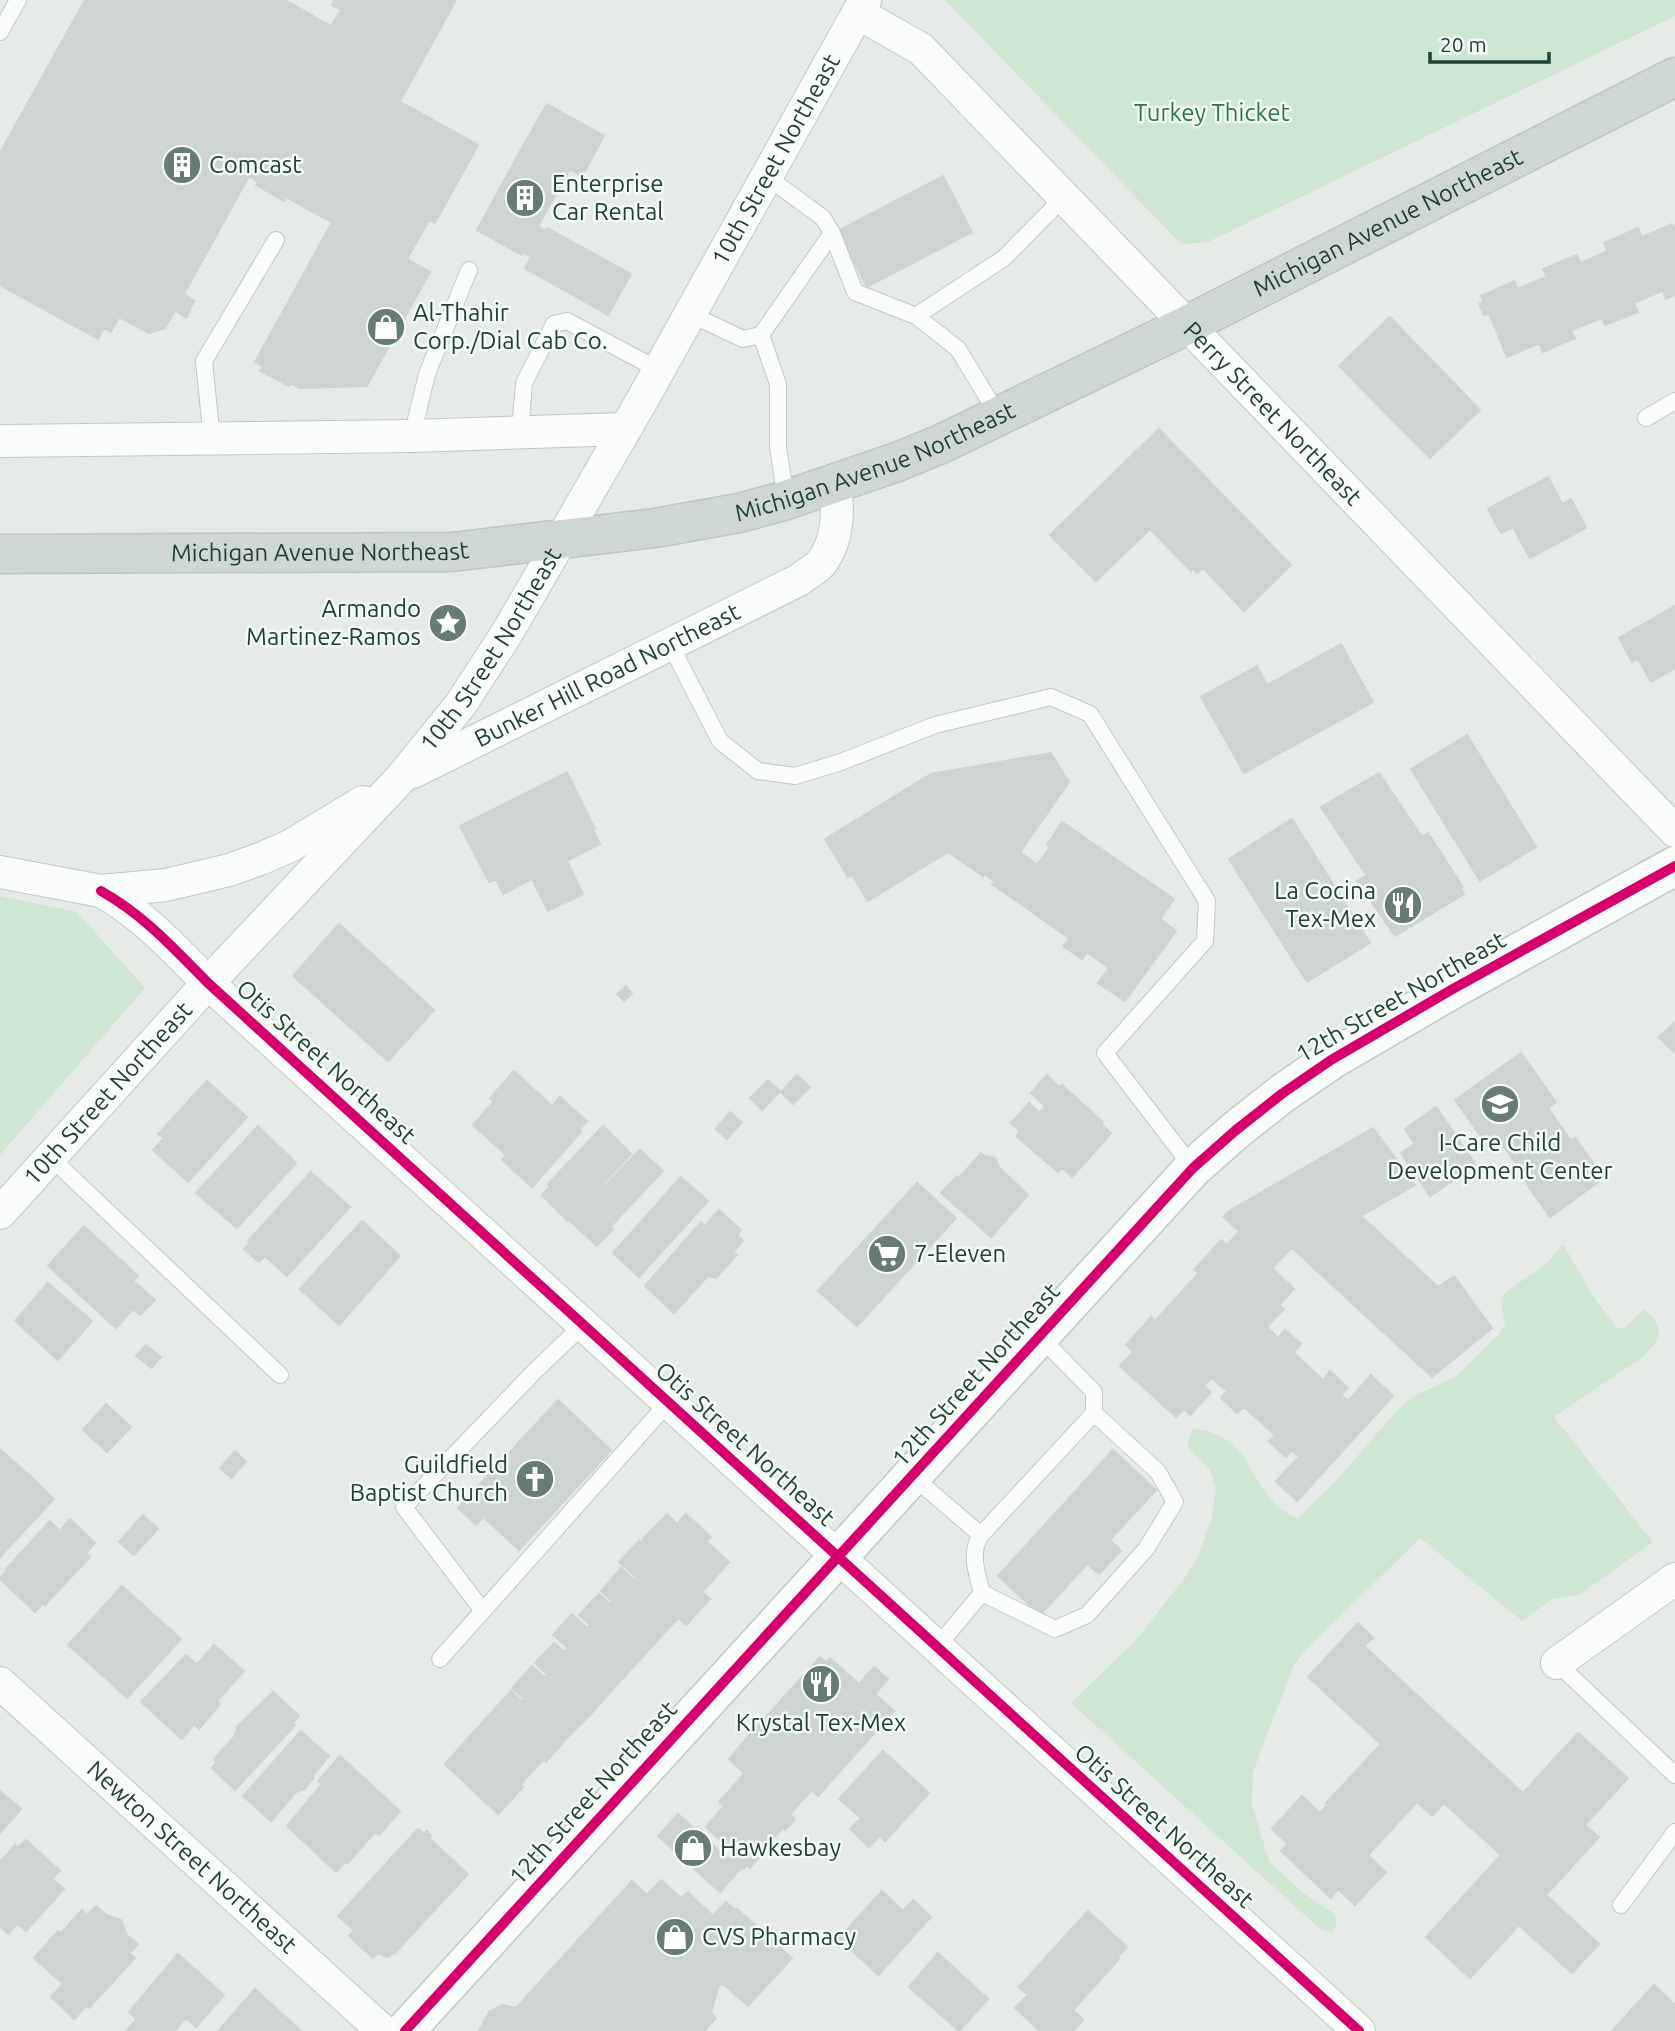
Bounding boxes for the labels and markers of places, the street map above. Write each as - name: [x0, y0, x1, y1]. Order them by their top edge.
- building icon: Comcast: [161, 144, 203, 186]
- place label: Comcast: [209, 151, 302, 178]
- place label: Enterprise Car Rental: [552, 170, 664, 225]
- building icon: Enterprise Car Rental: [504, 177, 546, 219]
- place label: Al-Thahir Corp./Dial Cab Co.: [413, 299, 608, 354]
- shop icon: Al-Thahir Corp./Dial Cab Co.: [365, 306, 407, 348]
- place label: Armando Martinez-Ramos: [246, 595, 421, 650]
- place icon: Armando Martinez-Ramos: [427, 602, 469, 644]
- place label: La Cocina Tex-Mex: [1274, 877, 1376, 932]
- restaurant icon: La Cocina Tex-Mex: [1382, 884, 1424, 926]
- school or university icon: I-Care Child Development Center: [1479, 1083, 1521, 1125]
- place label: I-Care Child Development Center: [1387, 1129, 1613, 1184]
- supermarket icon: 7-Eleven: [866, 1233, 908, 1275]
- place label: 7-Eleven: [914, 1240, 1006, 1267]
- place label: Guildfield Baptist Church: [350, 1451, 508, 1506]
- church icon: Guildfield Baptist Church: [514, 1458, 556, 1500]
- restaurant icon: Krystal Tex-Mex: [800, 1663, 842, 1705]
- place label: Krystal Tex-Mex: [736, 1709, 906, 1736]
- shop icon: Hawkesbay: [672, 1827, 714, 1869]
- place label: Hawkesbay: [720, 1834, 841, 1861]
- shop icon: CVS Pharmacy: [654, 1916, 696, 1958]
- place label: CVS Pharmacy: [702, 1923, 856, 1950]

